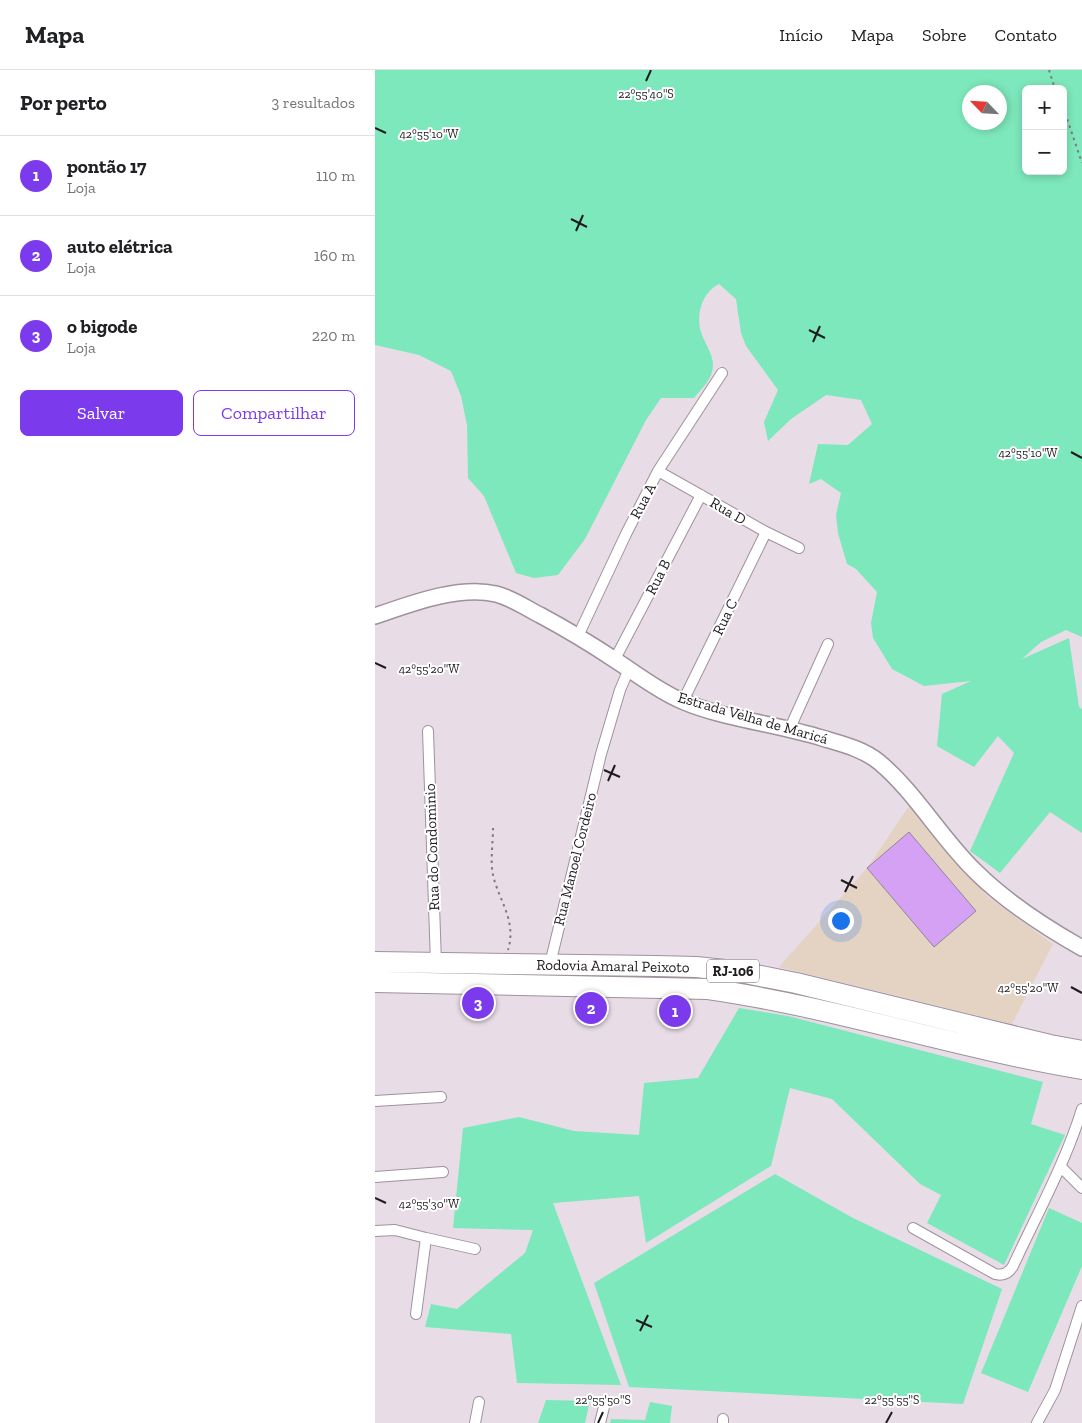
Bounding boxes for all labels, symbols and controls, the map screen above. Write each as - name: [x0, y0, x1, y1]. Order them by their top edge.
- text: Mapa: [25, 20, 84, 49]
- text: Início: [779, 24, 823, 46]
- text: Mapa: [851, 24, 894, 46]
- text: Sobre: [922, 24, 967, 46]
- text: Contato: [995, 24, 1057, 46]
- north arrow: [962, 85, 1007, 130]
- map controls: [1022, 85, 1067, 175]
- button: +: [1022, 85, 1067, 130]
- text: 22°55'40"S: [618, 87, 674, 101]
- text: Por perto: [20, 90, 107, 115]
- text: 3 resultados: [271, 93, 355, 112]
- text: 42°55'10"W: [399, 127, 459, 141]
- button: −: [1022, 130, 1067, 175]
- text: pontão 17: [67, 155, 146, 178]
- text: 1: [33, 166, 39, 185]
- text: 110 m: [316, 166, 355, 185]
- text: Loja: [67, 178, 96, 197]
- text: auto elétrica: [67, 235, 173, 258]
- text: 2: [32, 246, 40, 265]
- text: 160 m: [314, 246, 355, 265]
- text: Loja: [67, 258, 96, 277]
- text: o bigode: [67, 315, 137, 338]
- text: 3: [32, 326, 40, 345]
- text: 220 m: [312, 326, 355, 345]
- text: Loja: [67, 338, 96, 357]
- button: Salvar: [20, 390, 183, 436]
- button: Compartilhar: [193, 390, 355, 436]
- text: 42°55'10"W: [998, 446, 1058, 460]
- street label: Rua A: [626, 480, 660, 522]
- street label: Rua D: [707, 493, 749, 529]
- street label: Rua B: [641, 556, 675, 598]
- street label: Rua C: [709, 596, 741, 638]
- text: 42°55'20"W: [399, 662, 460, 676]
- street label: Estrada Velha de Maricá: [676, 688, 830, 748]
- street label: Rua do Condominio: [421, 783, 443, 911]
- street label: Rua Manoel Cordeiro: [550, 790, 600, 927]
- your location: [828, 908, 854, 934]
- street label: Rodovia Amaral Peixoto: [536, 956, 690, 976]
- road number: RJ-106: [707, 959, 759, 982]
- text: 42°55'20"W: [998, 981, 1059, 995]
- pin: 3: [462, 984, 494, 1022]
- pin: 2: [575, 989, 607, 1027]
- pin: 1: [659, 992, 691, 1030]
- text: 42°55'30"W: [399, 1197, 460, 1211]
- text: 22°55'50"S: [575, 1393, 631, 1407]
- text: 22°55'55"S: [865, 1393, 919, 1407]

